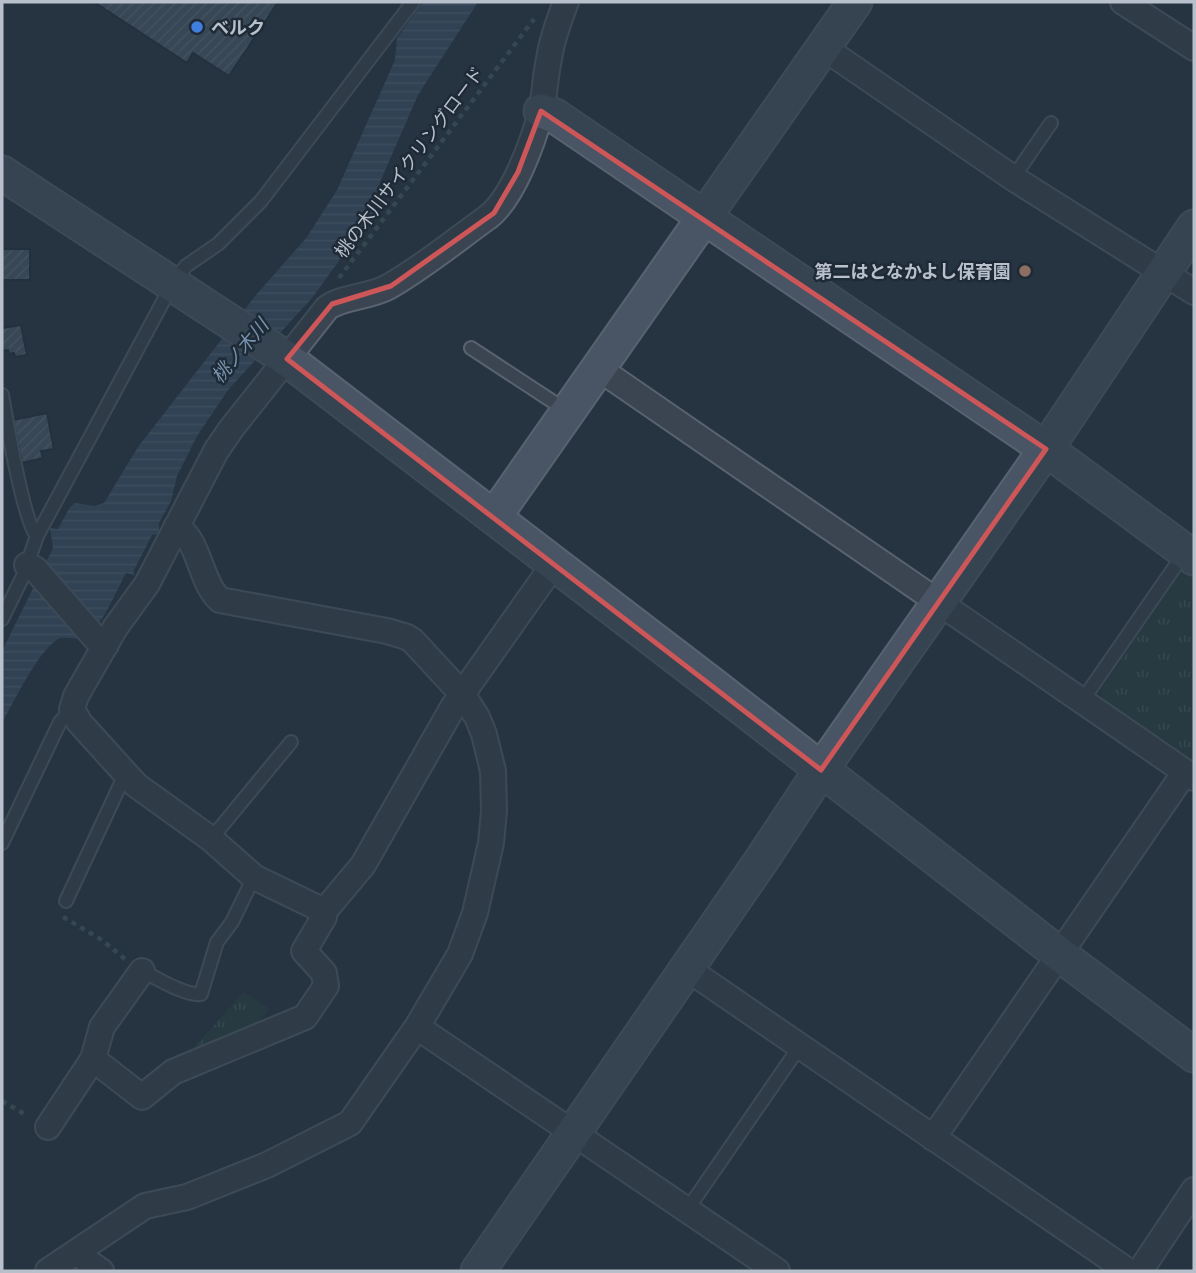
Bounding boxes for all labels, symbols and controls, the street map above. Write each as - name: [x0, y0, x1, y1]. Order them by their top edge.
- place label: ベルク: [211, 17, 265, 38]
- marker: ベルク: [189, 19, 205, 35]
- street label: 桃の木川サイクリングロード: [330, 62, 488, 262]
- place label: 第二はとなかよし保育園: [814, 261, 1011, 282]
- marker: 第二はとなかよし保育園: [1017, 263, 1033, 279]
- water label: 桃ノ木川: [207, 313, 275, 388]

